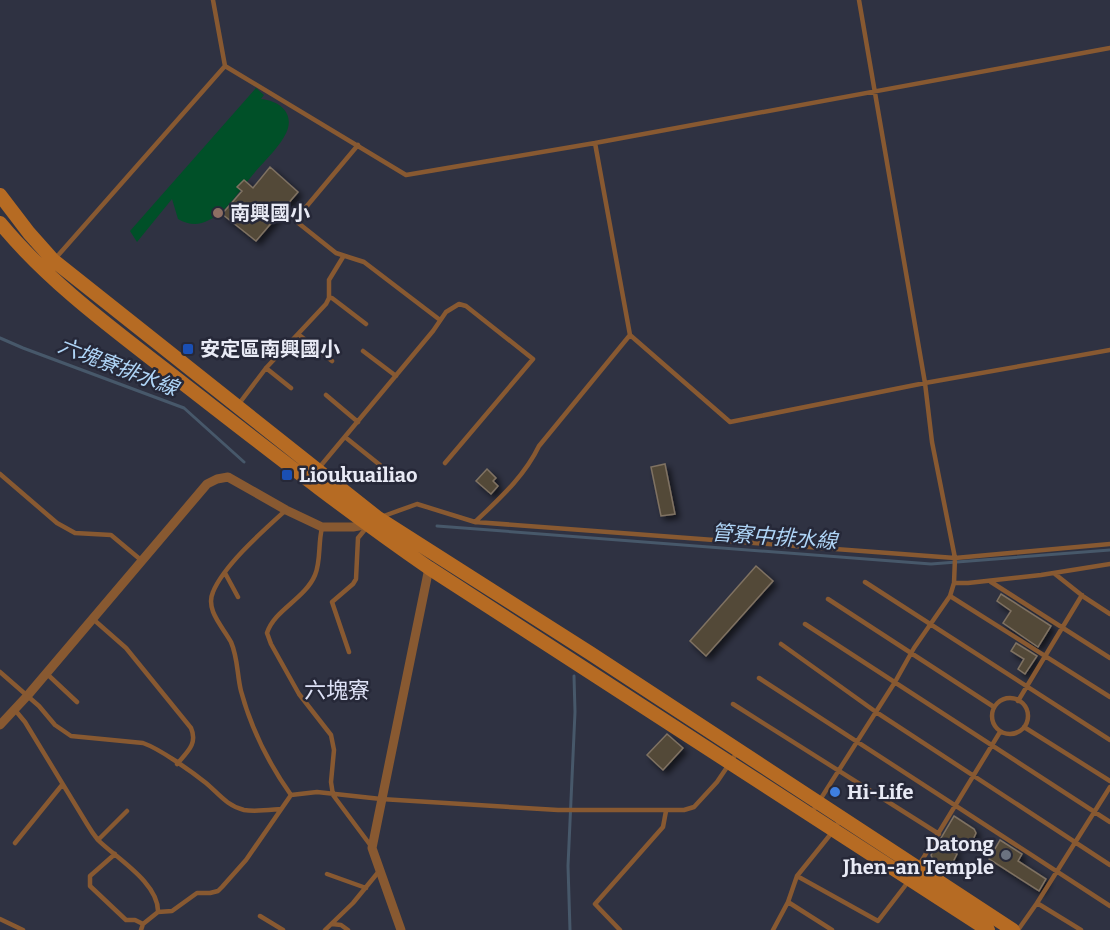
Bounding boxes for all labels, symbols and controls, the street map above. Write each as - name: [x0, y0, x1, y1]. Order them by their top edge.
- place label: 南興國小: [230, 201, 310, 225]
- marker: 南興國小: [211, 206, 225, 220]
- water label: 六塊寮排水線: [55, 332, 183, 402]
- place label: 安定區南興國小: [200, 337, 340, 361]
- marker: 安定區南興國小: [181, 342, 195, 356]
- place label: Lioukuailiao: [299, 463, 418, 487]
- marker: Lioukuailiao: [280, 468, 294, 482]
- water label: 管寮中排水線: [710, 520, 840, 555]
- district label: 六塊寮: [304, 677, 370, 704]
- place label: Hi-Life: [847, 780, 914, 804]
- marker: Hi-Life: [828, 785, 842, 799]
- place label: Datong Jhen-an Temple: [842, 832, 995, 879]
- marker: Datong Jhen-an Temple: [999, 848, 1013, 862]

